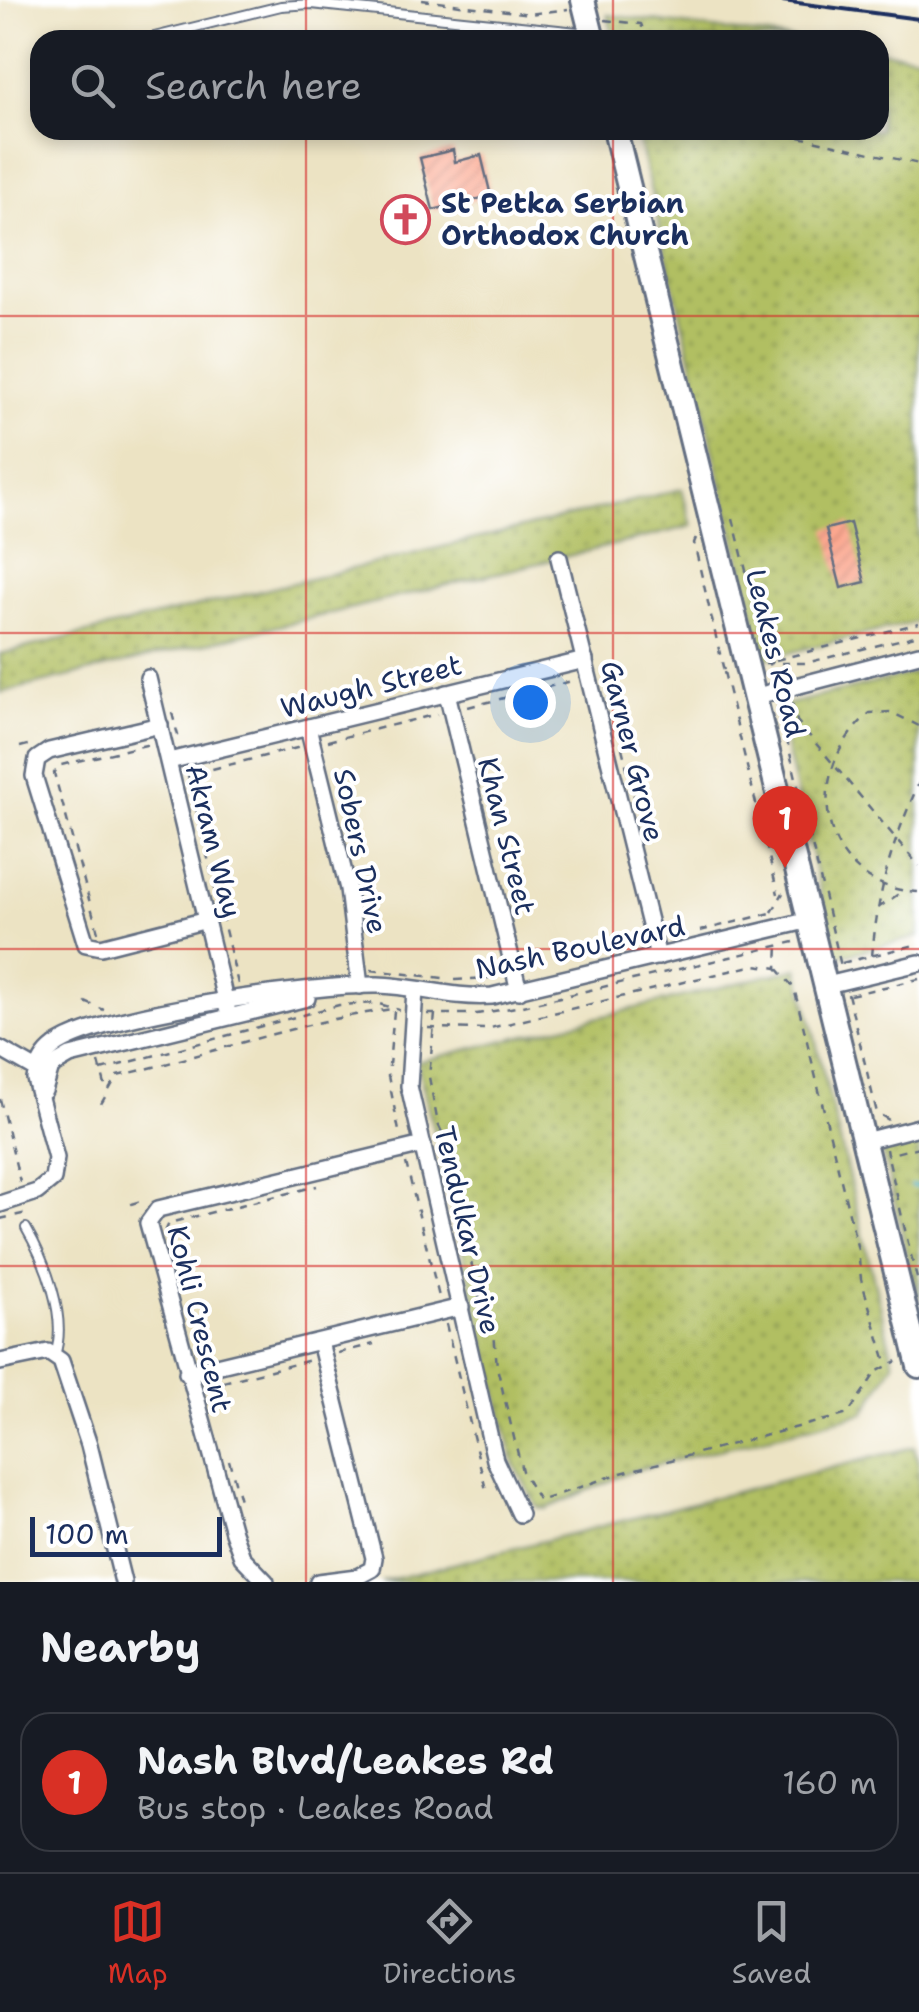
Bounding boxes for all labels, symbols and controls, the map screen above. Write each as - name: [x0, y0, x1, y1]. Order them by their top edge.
- search box: [30, 30, 889, 140]
- icon: search: [65, 58, 120, 113]
- text: Search here: [145, 60, 362, 111]
- place label: St Petka Serbian Orthodox Church: [441, 184, 689, 254]
- church icon: St Petka Serbian Orthodox Church: [380, 193, 432, 245]
- street label: Leakes Road: [737, 565, 815, 741]
- street label: Waugh Street: [276, 645, 466, 727]
- street label: Garner Grove: [592, 656, 674, 846]
- your location: [505, 677, 556, 728]
- street label: Khan Street: [469, 753, 545, 919]
- street label: Akram Way: [177, 760, 251, 922]
- street label: Sobers Drive: [325, 765, 397, 937]
- pin: 1: [752, 786, 818, 868]
- street label: Nash Boulevard: [472, 906, 688, 988]
- street label: Tendulkar Drive: [426, 1122, 510, 1338]
- street label: Kohli Crescent: [158, 1221, 242, 1417]
- scale bar: [30, 1512, 222, 1556]
- text: 100 m: [45, 1515, 129, 1553]
- text: Nearby: [40, 1619, 200, 1675]
- text: Nash Blvd/Leakes Rd: [137, 1735, 554, 1786]
- text: 1: [67, 1761, 82, 1804]
- text: 160 m: [782, 1761, 877, 1804]
- text: Bus stop · Leakes Road: [137, 1786, 494, 1829]
- tab: Map: [108, 1894, 168, 1992]
- tab: Directions: [383, 1894, 516, 1992]
- tab: Saved: [732, 1894, 811, 1992]

